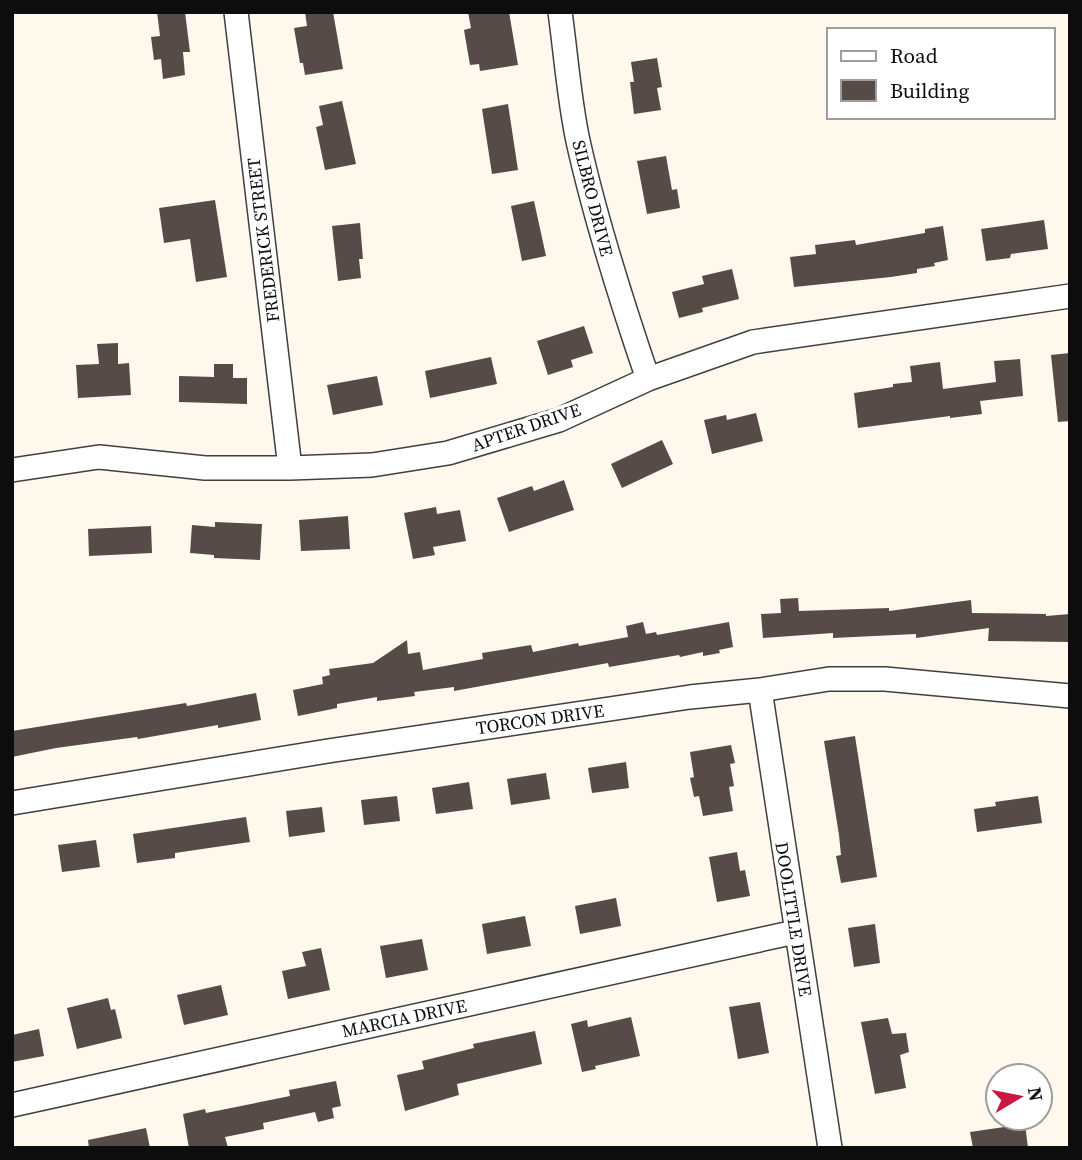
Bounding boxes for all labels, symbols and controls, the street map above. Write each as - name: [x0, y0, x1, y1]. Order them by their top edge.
- legend: [827, 28, 1054, 119]
- text: Road: [890, 41, 938, 70]
- text: Building: [890, 76, 969, 105]
- street label: SILBRO DRIVE: [566, 137, 620, 259]
- street label: FREDERICK STREET: [240, 156, 286, 324]
- street label: APTER DRIVE: [468, 397, 584, 457]
- street label: TORCON DRIVE: [474, 698, 606, 740]
- street label: DOOLITTLE DRIVE: [769, 840, 819, 998]
- street label: MARCIA DRIVE: [339, 993, 469, 1043]
- north arrow: [984, 1062, 1054, 1132]
- text: N: [1022, 1085, 1050, 1103]

